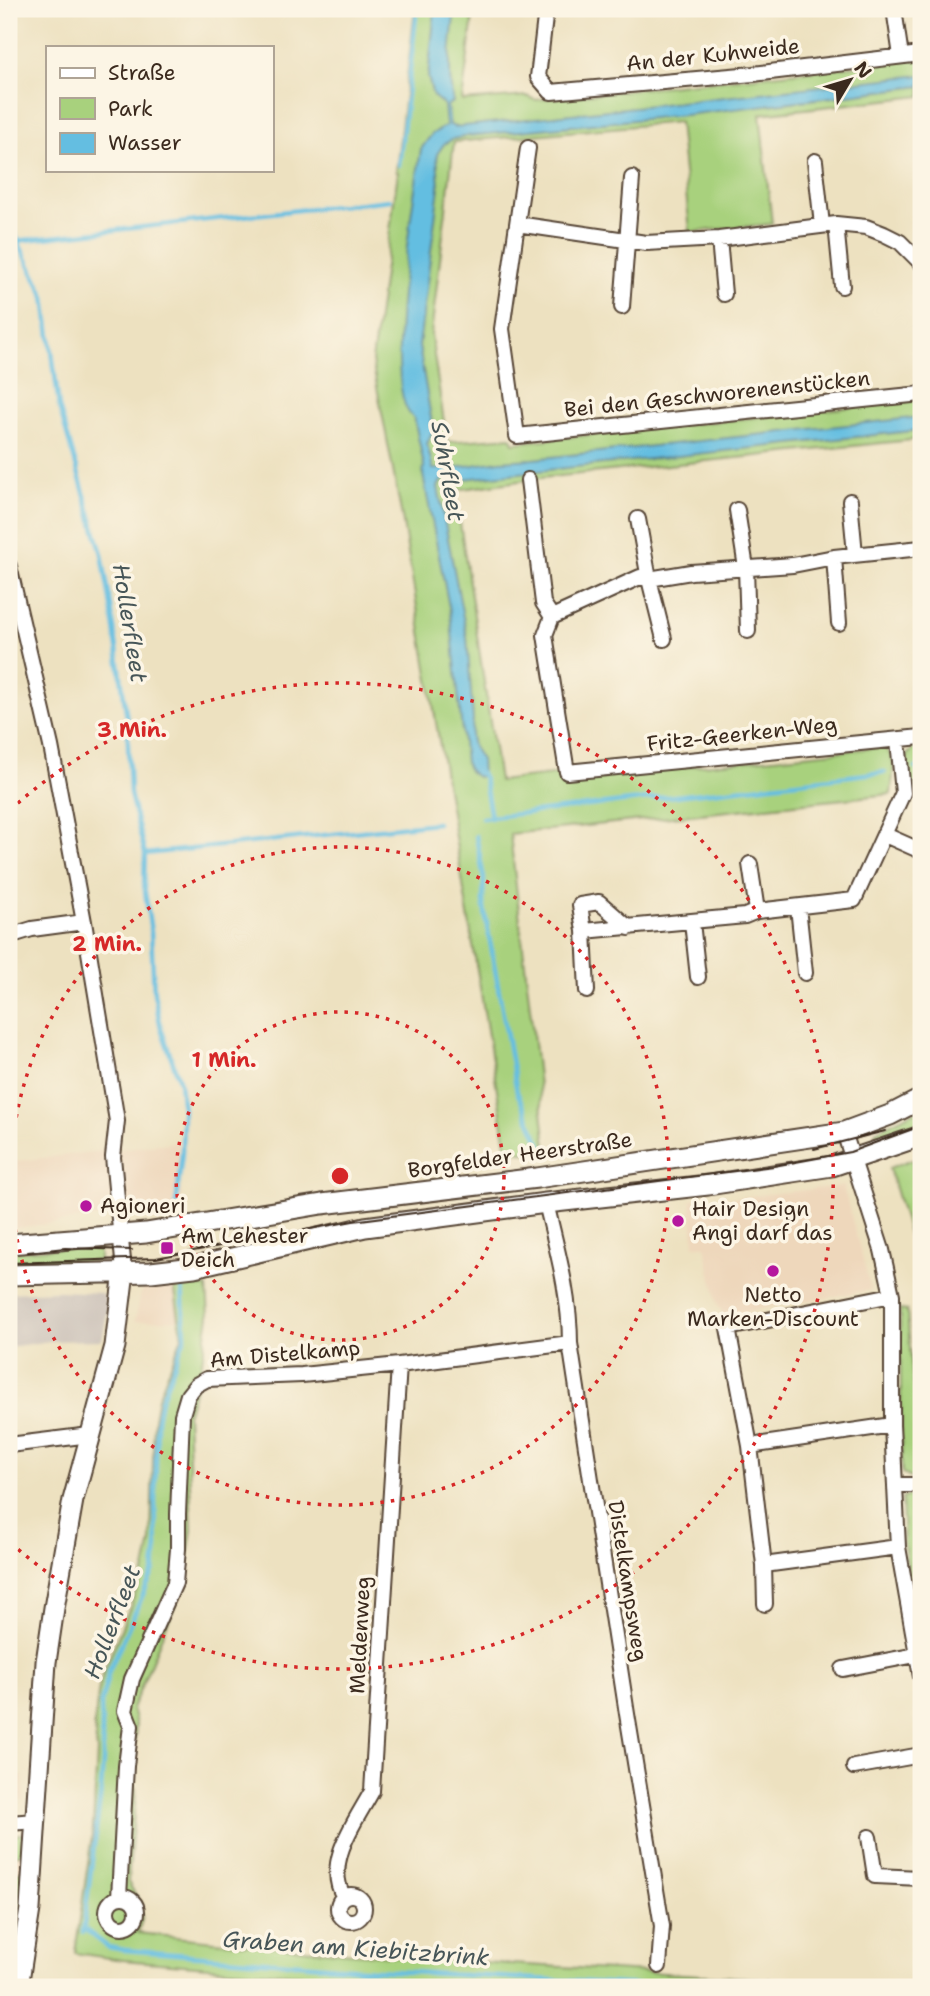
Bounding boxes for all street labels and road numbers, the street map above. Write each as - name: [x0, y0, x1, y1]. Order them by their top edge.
- street label: An der Kuhweide: [625, 32, 801, 78]
- street label: Bei den Geschworenenstücken: [563, 364, 871, 424]
- street label: Fritz-Geerken-Weg: [645, 710, 839, 758]
- street label: Borgfelder Heerstraße: [406, 1125, 634, 1185]
- street label: Am Distelkamp: [209, 1333, 361, 1375]
- street label: Distelkampsweg: [601, 1498, 655, 1664]
- street label: Meldenweg: [343, 1575, 377, 1695]

